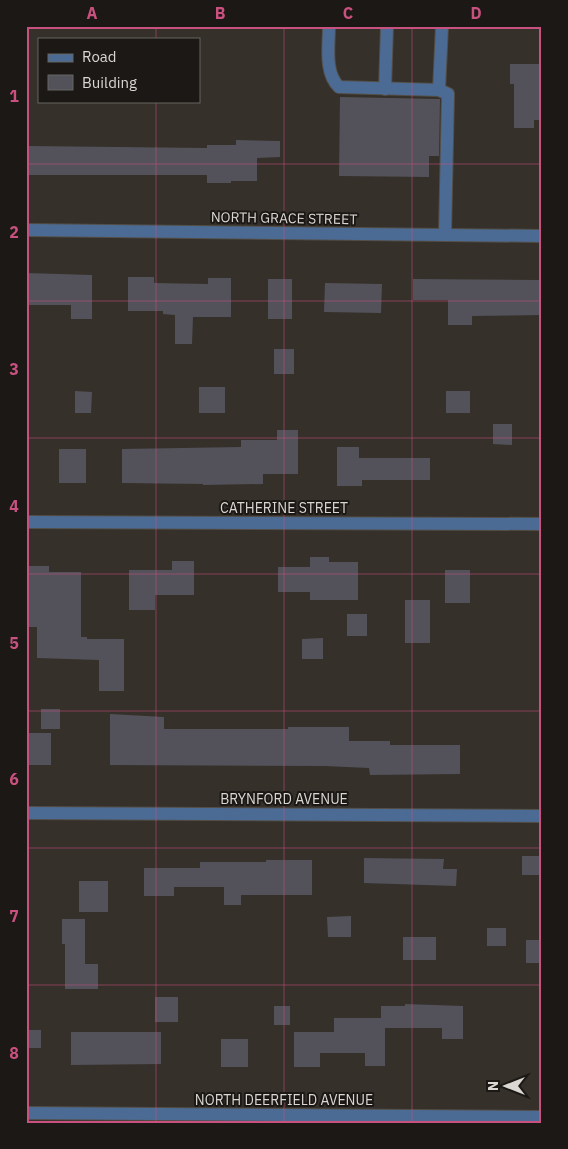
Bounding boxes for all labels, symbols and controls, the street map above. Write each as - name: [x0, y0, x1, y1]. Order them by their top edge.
- text: A: [87, 3, 98, 23]
- text: B: [215, 3, 226, 23]
- text: C: [343, 3, 353, 23]
- text: D: [470, 3, 482, 23]
- legend: [38, 38, 200, 102]
- text: Road: [82, 47, 117, 66]
- text: Building: [82, 73, 137, 92]
- text: 1: [9, 86, 19, 106]
- street label: NORTH GRACE STREET: [211, 208, 357, 228]
- text: 2: [9, 222, 19, 242]
- text: 3: [9, 359, 19, 379]
- text: 4: [9, 496, 19, 516]
- street label: CATHERINE STREET: [220, 499, 348, 517]
- text: 5: [9, 633, 19, 653]
- text: 6: [9, 769, 19, 789]
- street label: BRYNFORD AVENUE: [220, 790, 348, 808]
- text: 7: [9, 906, 19, 926]
- text: 8: [9, 1043, 19, 1063]
- north arrow: [480, 1062, 530, 1112]
- text: N: [484, 1081, 502, 1091]
- street label: NORTH DEERFIELD AVENUE: [195, 1091, 373, 1109]

